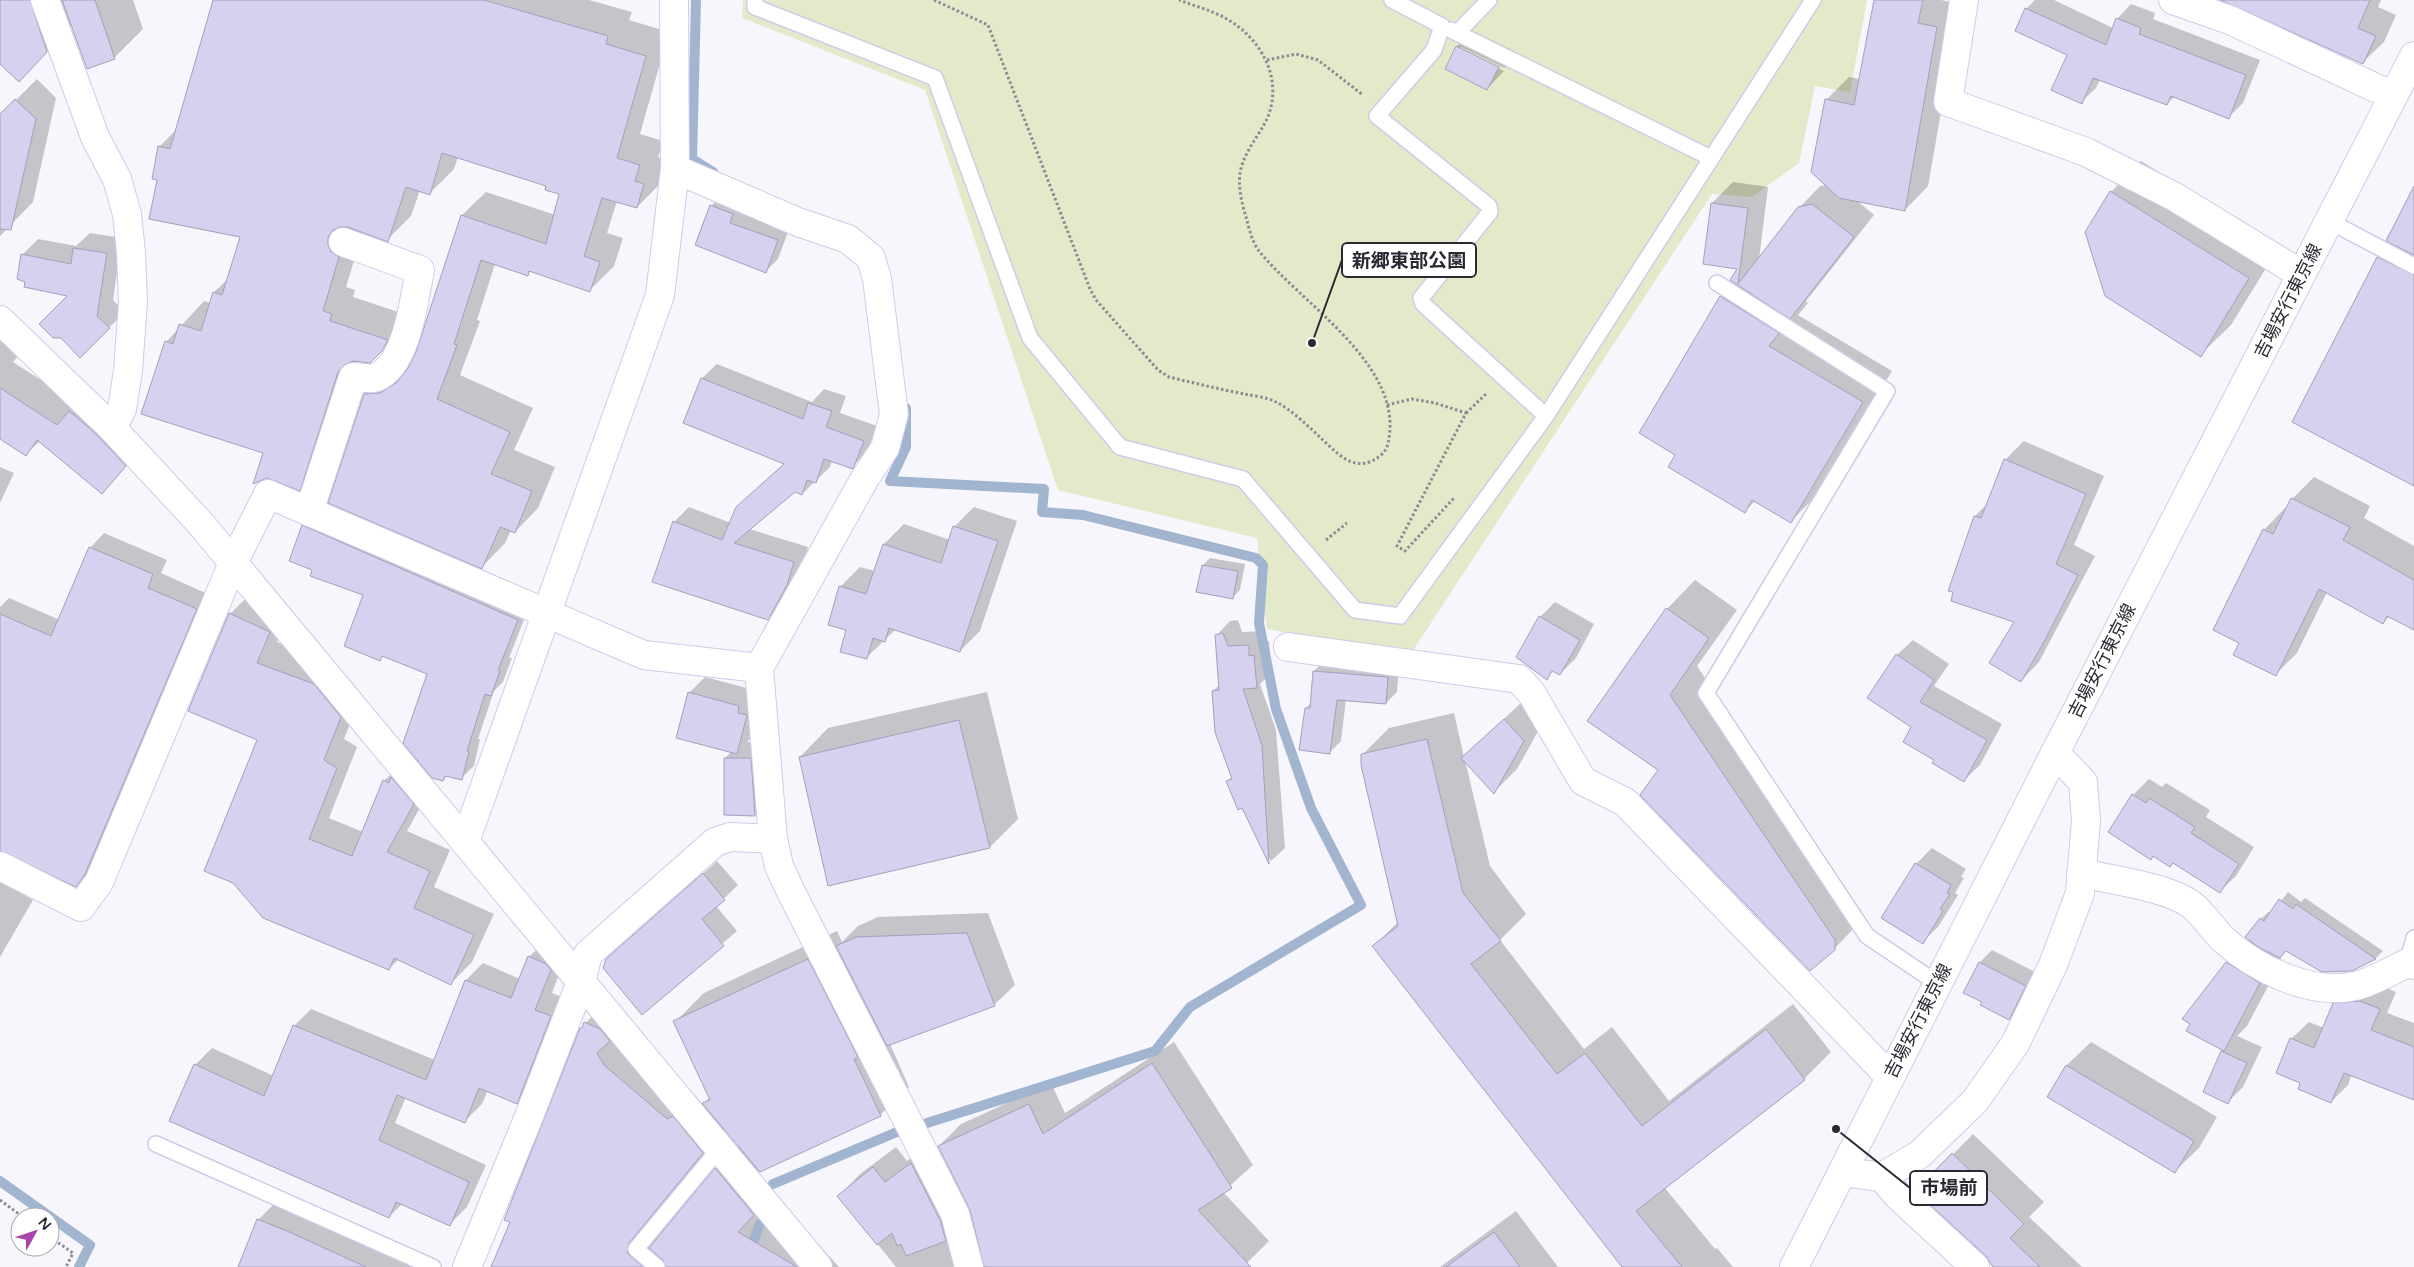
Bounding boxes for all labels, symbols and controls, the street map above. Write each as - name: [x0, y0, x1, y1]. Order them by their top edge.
- street label: 吉場安行東京線: [2250, 240, 2326, 362]
- callout: 新郷東部公園: [1342, 243, 1476, 277]
- text: 新郷東部公園: [1352, 250, 1466, 272]
- street label: 吉場安行東京線: [2064, 600, 2140, 722]
- street label: 吉場安行東京線: [1880, 960, 1956, 1082]
- callout: 市場前: [1910, 1171, 1987, 1205]
- text: 市場前: [1920, 1177, 1978, 1199]
- north arrow: [10, 1207, 60, 1257]
- text: N: [34, 1214, 55, 1234]

